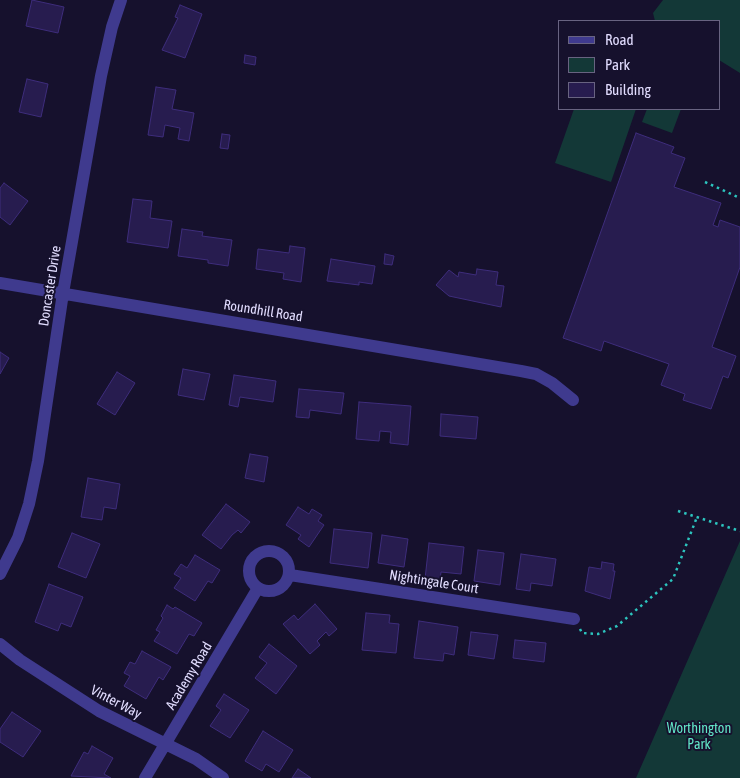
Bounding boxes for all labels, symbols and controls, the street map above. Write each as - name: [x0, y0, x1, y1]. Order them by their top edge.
- legend: [558, 20, 720, 110]
- text: Road: [605, 31, 634, 48]
- text: Park: [605, 56, 630, 73]
- text: Building: [605, 81, 651, 98]
- street label: Doncaster Drive: [35, 245, 65, 327]
- street label: Roundhill Road: [222, 296, 304, 326]
- street label: Nightingale Court: [388, 567, 480, 597]
- street label: Academy Road: [162, 639, 216, 713]
- street label: Vinter Way: [88, 682, 144, 722]
- park label: Worthington Park: [667, 721, 731, 754]

